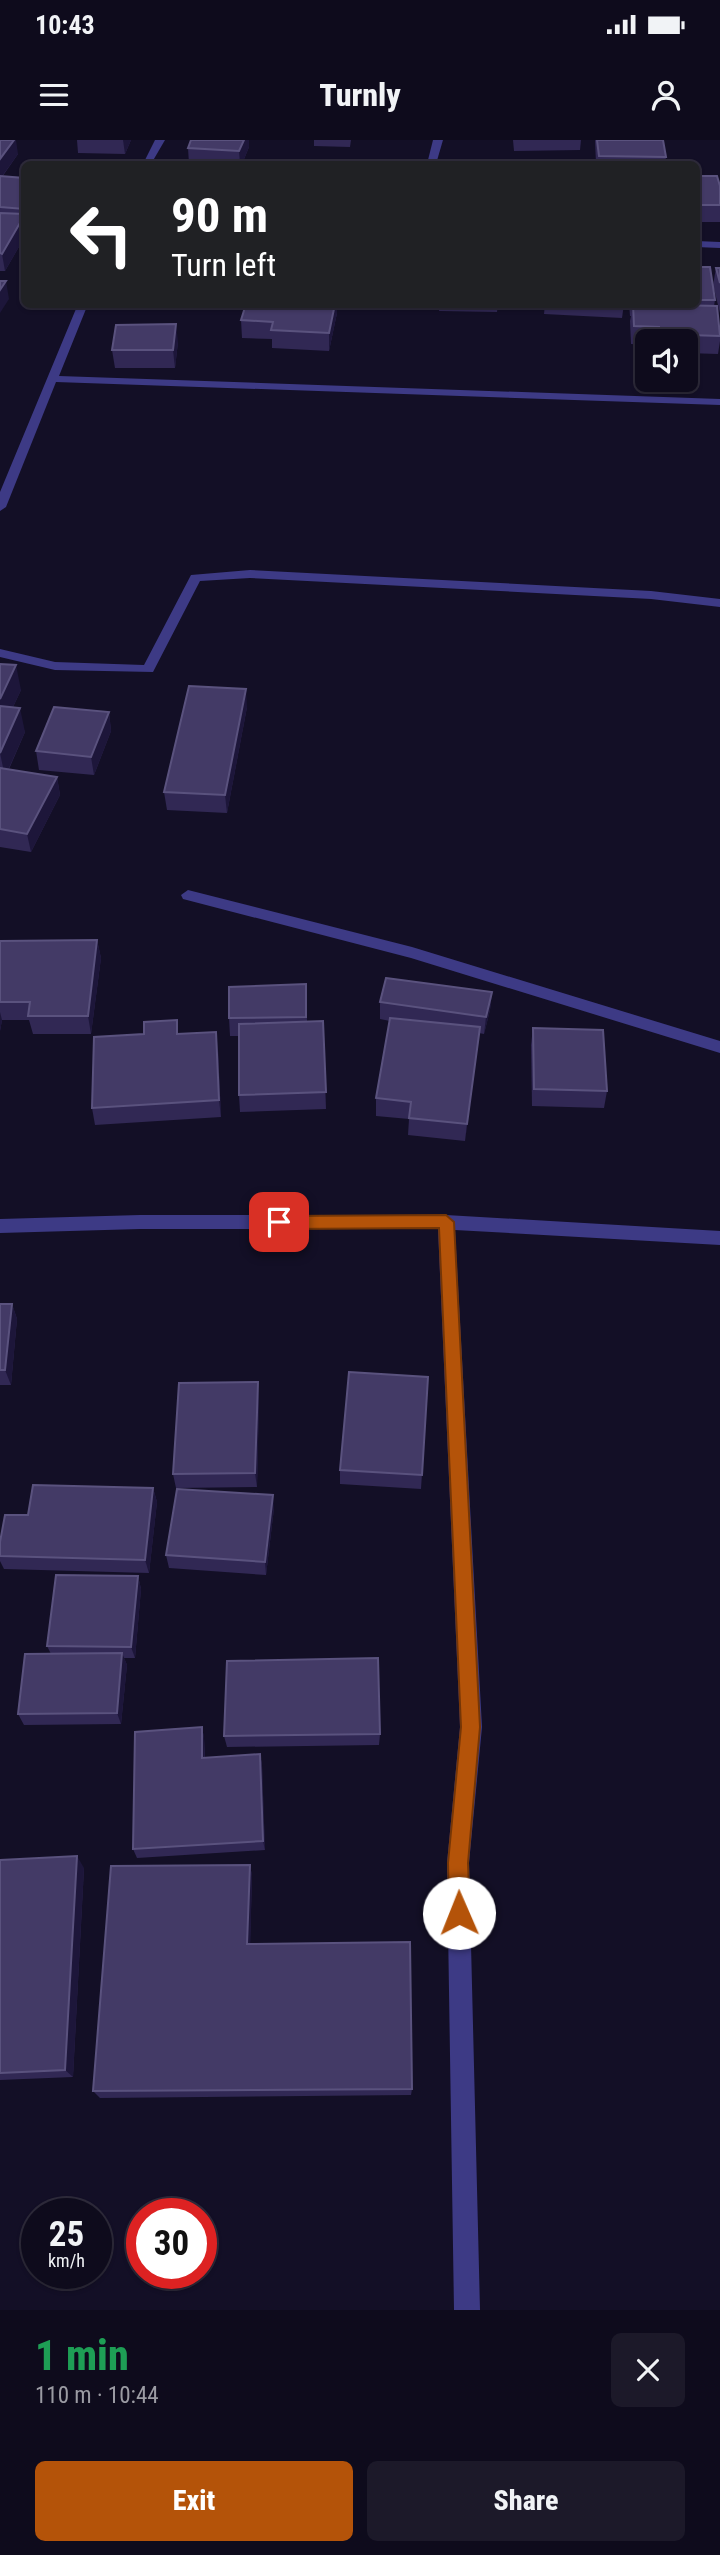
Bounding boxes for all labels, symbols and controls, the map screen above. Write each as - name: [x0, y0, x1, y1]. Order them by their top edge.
- text: 10:43: [35, 10, 95, 40]
- icon: menu: [35, 76, 73, 114]
- text: Turnly: [319, 76, 401, 114]
- icon: person: [647, 76, 685, 114]
- text: 90 m: [171, 187, 268, 244]
- icon: left: [56, 189, 147, 280]
- text: Turn left: [171, 246, 276, 284]
- map controls: [635, 329, 698, 392]
- button: sound: [635, 329, 698, 392]
- pin: [249, 1192, 309, 1252]
- icon: arrive: [260, 1203, 298, 1241]
- position arrow: [422, 1876, 496, 1950]
- speed limit sign: 30: [126, 2198, 217, 2289]
- text: 25: [49, 2214, 84, 2255]
- text: km/h: [48, 2250, 85, 2271]
- text: 1 min: [35, 2331, 129, 2380]
- button: close: [611, 2333, 685, 2407]
- text: 110 m · 10:44: [35, 2382, 159, 2409]
- button: Exit: [35, 2461, 353, 2541]
- button: Share: [367, 2461, 685, 2541]

